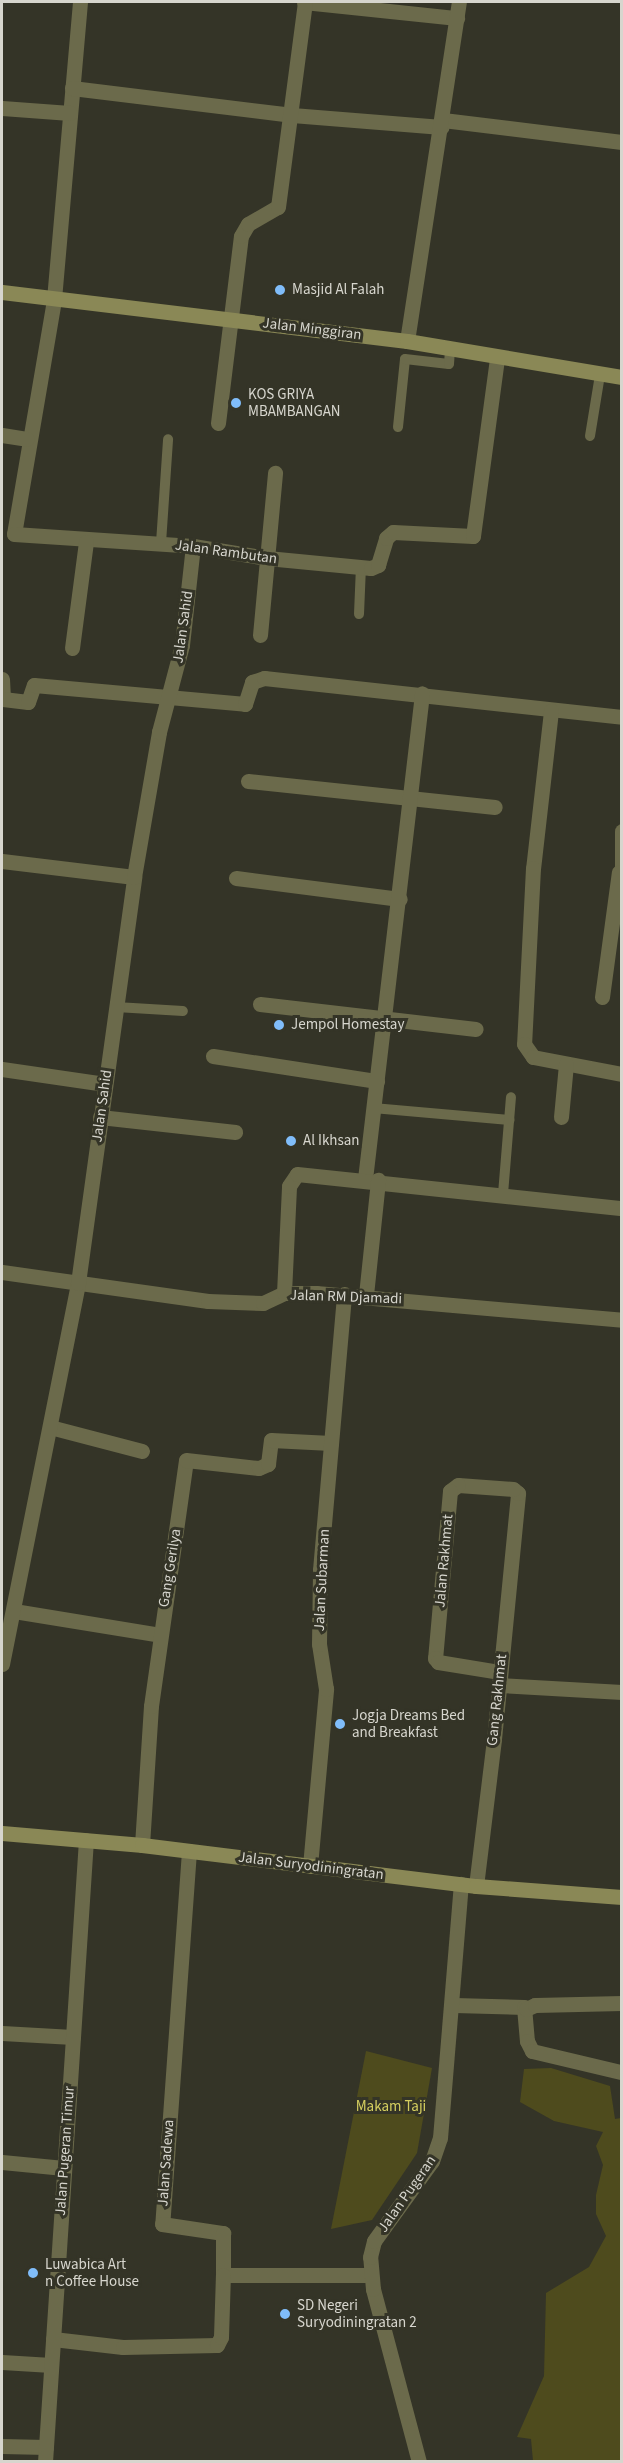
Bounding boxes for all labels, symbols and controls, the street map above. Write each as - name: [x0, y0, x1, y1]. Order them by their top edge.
- place label: Masjid Al Falah: [292, 281, 384, 299]
- marker: Masjid Al Falah: [273, 283, 287, 297]
- street label: Jalan Minggiran: [261, 314, 363, 344]
- place label: KOS GRIYA MBAMBANGAN: [248, 385, 340, 420]
- marker: KOS GRIYA MBAMBANGAN: [229, 396, 243, 410]
- street label: Jalan Rambutan: [174, 536, 278, 568]
- street label: Jalan Sahid: [169, 590, 197, 664]
- place label: Jempol Homestay: [291, 1016, 404, 1034]
- marker: Jempol Homestay: [272, 1018, 286, 1032]
- street label: Jalan Sahid: [88, 1069, 116, 1143]
- place label: Al Ikhsan: [303, 1132, 360, 1150]
- marker: Al Ikhsan: [284, 1134, 298, 1148]
- street label: Jalan RM Djamadi: [290, 1286, 402, 1308]
- street label: Jalan Rakhmat: [431, 1513, 457, 1609]
- street label: Gang Gerilya: [155, 1527, 185, 1609]
- street label: Jalan Subarman: [310, 1528, 334, 1632]
- street label: Gang Rakhmat: [483, 1653, 511, 1747]
- place label: Jogja Dreams Bed and Breakfast: [352, 1706, 465, 1741]
- marker: Jogja Dreams Bed and Breakfast: [333, 1717, 347, 1731]
- street label: Jalan Suryodiningratan: [237, 1848, 385, 1884]
- street label: Jalan Pugeran Timur: [51, 2086, 79, 2216]
- park label: Makam Taji: [356, 2098, 426, 2116]
- street label: Jalan Sadewa: [154, 2119, 178, 2207]
- street label: Jalan Pugeran: [374, 2152, 440, 2236]
- place label: Luwabica Art n Coffee House: [45, 2255, 139, 2290]
- marker: Luwabica Art n Coffee House: [26, 2266, 40, 2280]
- place label: SD Negeri Suryodiningratan 2: [297, 2296, 417, 2331]
- marker: SD Negeri Suryodiningratan 2: [278, 2307, 292, 2321]

